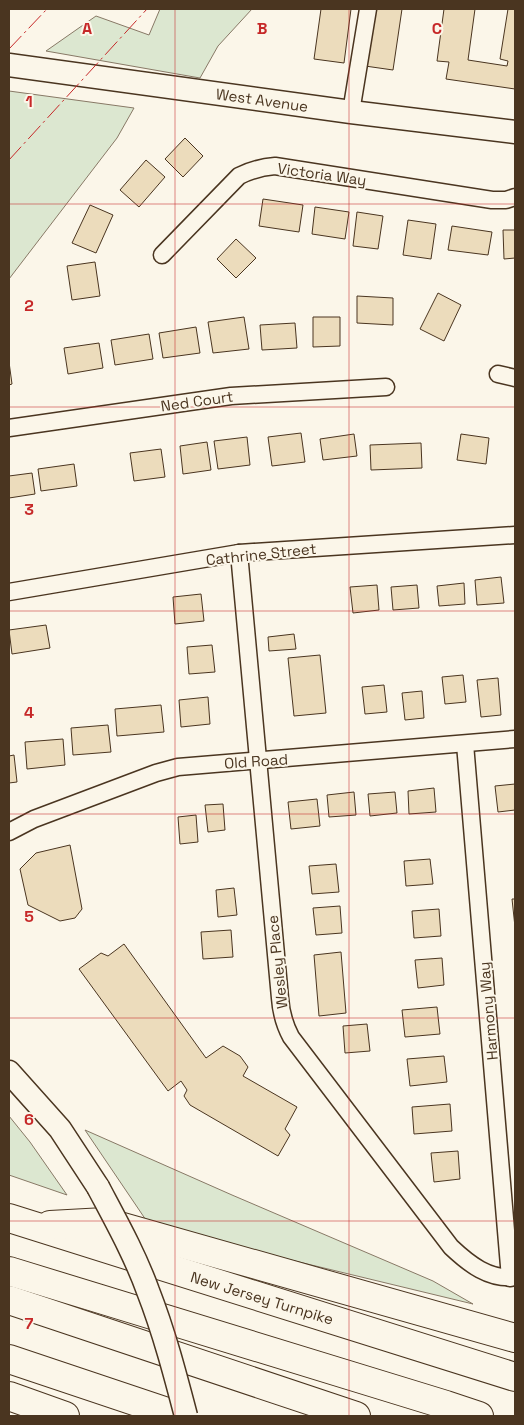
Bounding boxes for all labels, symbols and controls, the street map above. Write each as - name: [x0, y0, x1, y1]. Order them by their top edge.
- text: A: [82, 18, 92, 39]
- text: B: [257, 18, 267, 39]
- text: C: [432, 18, 442, 39]
- street label: West Avenue: [215, 84, 310, 116]
- text: 1: [25, 91, 33, 112]
- street label: Victoria Way: [276, 158, 368, 190]
- text: 2: [24, 295, 34, 316]
- street label: Ned Court: [160, 387, 235, 415]
- text: 3: [24, 499, 34, 520]
- street label: Cathrine Street: [205, 539, 317, 569]
- text: 4: [24, 702, 34, 723]
- street label: Old Road: [223, 749, 289, 773]
- text: 5: [24, 906, 34, 927]
- street label: Wesley Place: [263, 914, 291, 1010]
- street label: Harmony Way: [474, 961, 502, 1061]
- text: 6: [24, 1109, 34, 1130]
- street label: New Jersey Turnpike: [188, 1267, 336, 1329]
- text: 7: [25, 1313, 34, 1334]

